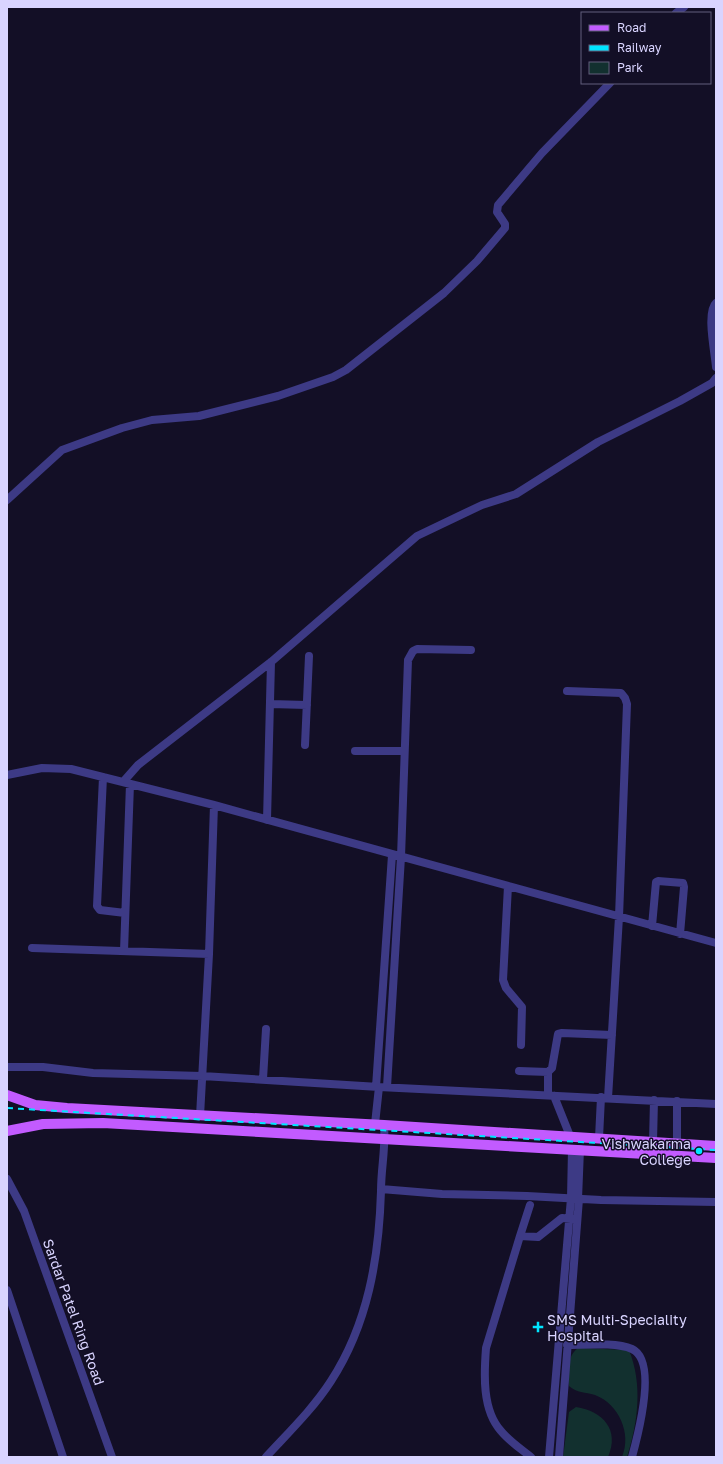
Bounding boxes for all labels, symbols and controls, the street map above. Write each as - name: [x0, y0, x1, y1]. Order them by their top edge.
- legend: [581, 12, 711, 84]
- text: Road: [617, 20, 646, 35]
- text: Railway: [617, 40, 662, 55]
- text: Park: [617, 60, 643, 75]
- place label: Vishwakarma College: [602, 1135, 691, 1168]
- marker: Vishwakarma College: [694, 1146, 704, 1156]
- street label: Sardar Patel Ring Road: [40, 1237, 108, 1387]
- place label: SMS Multi-Speciality Hospital: [547, 1311, 687, 1344]
- marker: SMS Multi-Speciality Hospital: [532, 1321, 544, 1333]

